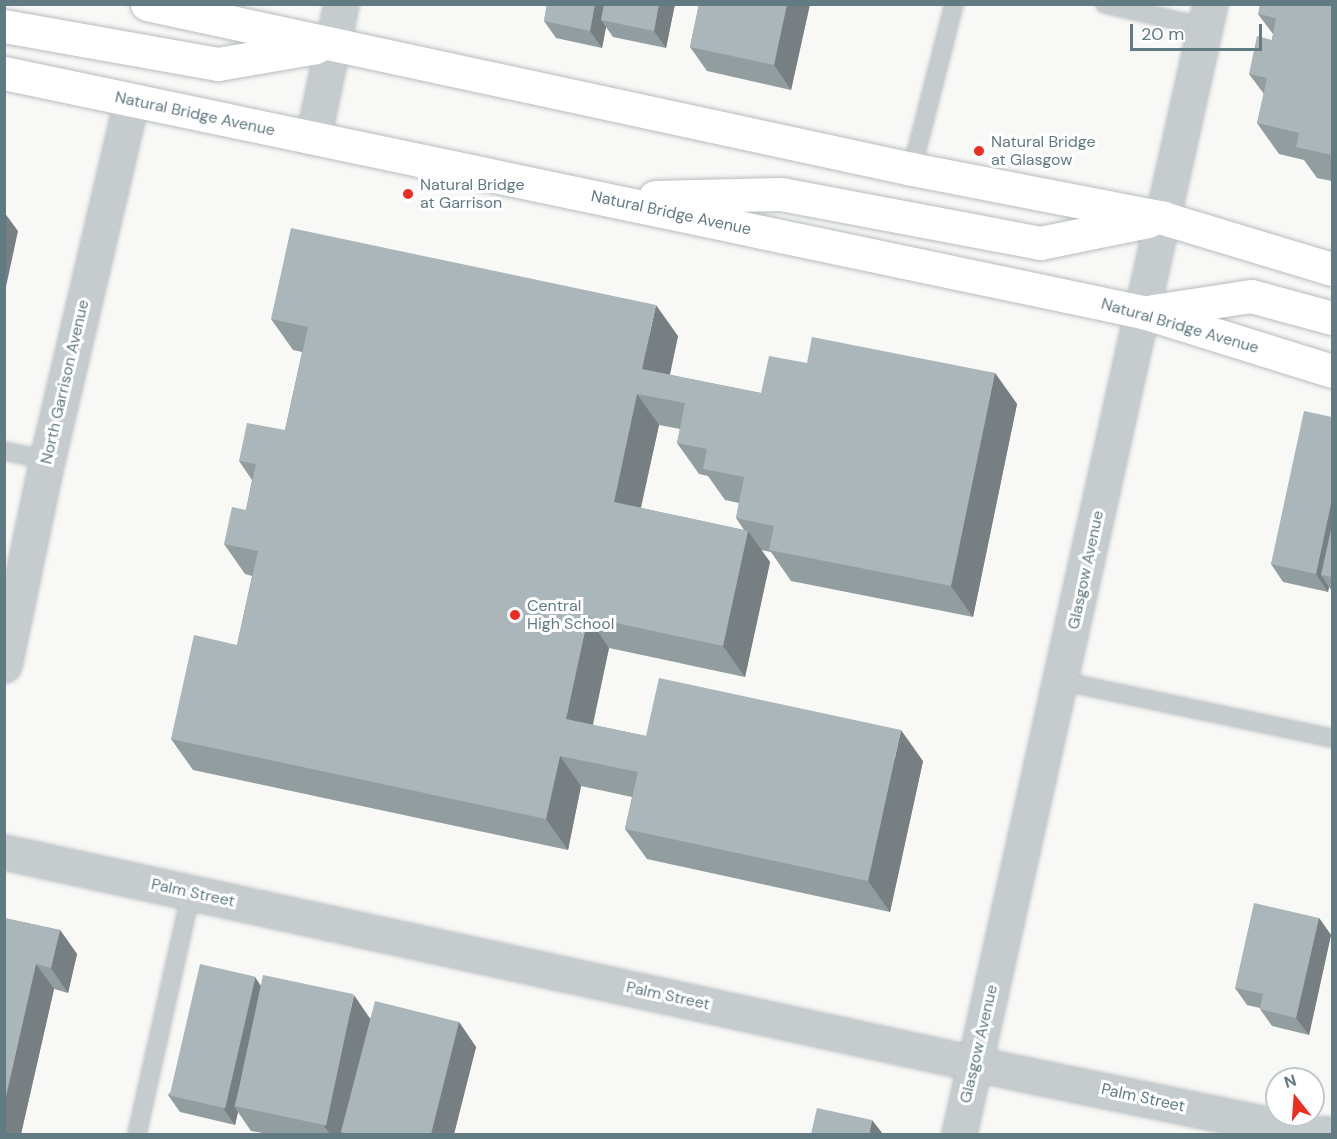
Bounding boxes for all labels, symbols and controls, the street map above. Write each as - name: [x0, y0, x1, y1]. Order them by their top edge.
- scale bar: [1133, 12, 1265, 50]
- text: 20 m: [1141, 22, 1184, 46]
- street label: Natural Bridge Avenue: [113, 88, 277, 140]
- place label: Natural Bridge at Glasgow: [991, 132, 1096, 170]
- marker: Natural Bridge at Glasgow: [972, 144, 986, 158]
- place label: Natural Bridge at Garrison: [420, 175, 525, 213]
- marker: Natural Bridge at Garrison: [401, 187, 415, 201]
- street label: Natural Bridge Avenue: [589, 187, 753, 239]
- street label: Natural Bridge Avenue: [1099, 294, 1261, 358]
- street label: North Garrison Avenue: [37, 298, 93, 466]
- street label: Glasgow Avenue: [1064, 509, 1108, 631]
- place label: Central High School: [527, 596, 614, 634]
- marker: Central High School: [508, 608, 522, 622]
- street label: Palm Street: [149, 875, 237, 911]
- street label: Palm Street: [624, 978, 712, 1014]
- street label: Glasgow Avenue: [956, 983, 1002, 1105]
- north arrow: [1265, 1067, 1325, 1127]
- text: N: [1282, 1069, 1299, 1093]
- street label: Palm Street: [1099, 1080, 1187, 1116]

